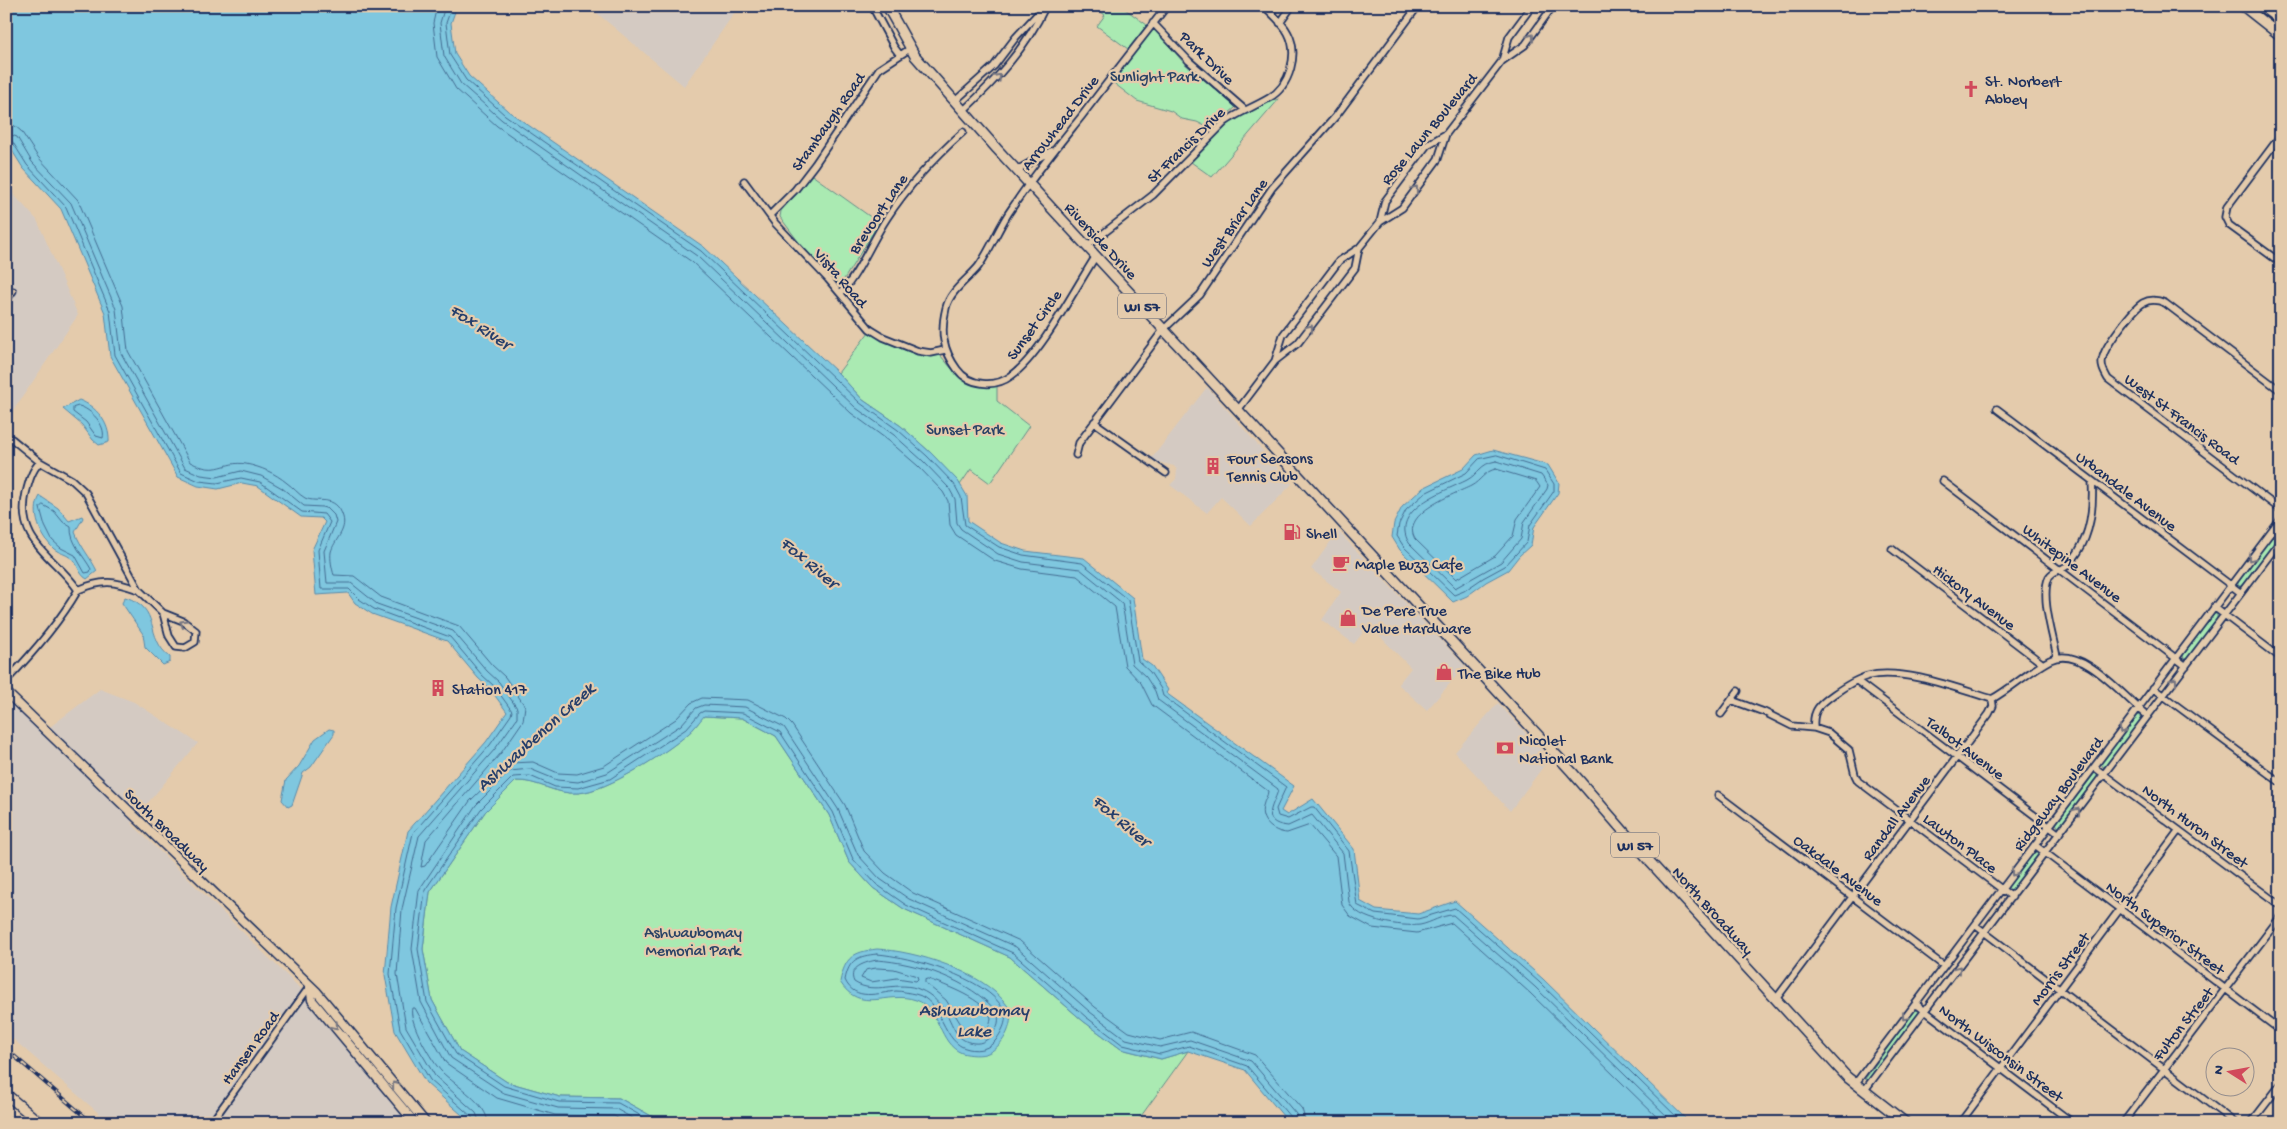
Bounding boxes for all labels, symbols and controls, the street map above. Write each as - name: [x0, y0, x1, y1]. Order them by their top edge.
- street label: Park Drive: [1173, 28, 1238, 91]
- one-way arrow: [1525, 33, 1534, 43]
- street label: Stambaugh Road: [789, 69, 872, 176]
- park label: Sunlight Park: [1110, 69, 1200, 88]
- street label: Rose Lawn Boulevard: [1378, 69, 1484, 190]
- street label: Arrowhead Drive: [1019, 72, 1105, 175]
- one-way arrow: [993, 73, 1002, 82]
- place label: St. Norbert Abbey: [1985, 74, 2063, 111]
- church icon: St. Norbert Abbey: [1961, 79, 1981, 99]
- street label: St Francis Drive: [1144, 104, 1231, 189]
- street label: Brevoort Lane: [846, 171, 914, 259]
- street label: West Briar Lane: [1198, 175, 1274, 272]
- one-way arrow: [1410, 186, 1418, 195]
- street label: Riverside Drive: [1059, 200, 1140, 285]
- street label: Vista Road: [808, 245, 871, 314]
- street label: Sunset Circle: [1004, 287, 1068, 365]
- road number: WI 57: [1118, 294, 1166, 318]
- water label: Fox River: [445, 300, 517, 358]
- one-way arrow: [1304, 324, 1313, 334]
- street label: West St Francis Road: [2119, 371, 2244, 471]
- park label: Sunset Park: [926, 422, 1006, 441]
- street label: Urbandale Avenue: [2071, 449, 2180, 537]
- place label: Four Seasons Tennis Club: [1226, 451, 1314, 488]
- building icon: Four Seasons Tennis Club: [1203, 456, 1223, 476]
- street label: Whitepine Avenue: [2017, 521, 2125, 609]
- fuel station icon: Shell: [1282, 522, 1302, 542]
- place label: Shell: [1306, 526, 1337, 545]
- water label: Fox River: [775, 534, 844, 597]
- one-way arrow: [2249, 552, 2257, 561]
- cafe icon: Maple Buzz Cafe: [1331, 553, 1351, 573]
- place label: Maple Buzz Cafe: [1355, 557, 1463, 576]
- street label: Hickory Avenue: [1928, 561, 2019, 637]
- place label: De Pere True Value Hardware: [1361, 603, 1472, 640]
- shop icon: De Pere True Value Hardware: [1338, 608, 1358, 628]
- one-way arrow: [180, 619, 189, 629]
- shop icon: The Bike Hub: [1434, 662, 1454, 682]
- place label: The Bike Hub: [1457, 666, 1541, 685]
- building icon: Station 417: [428, 678, 448, 698]
- water label: Ashwaubenon Creek: [473, 678, 601, 796]
- one-way arrow: [2169, 678, 2177, 687]
- place label: Station 417: [452, 682, 528, 701]
- street label: Talbot Avenue: [1920, 713, 2008, 786]
- one-way arrow: [2119, 724, 2128, 734]
- place label: Nicolet National Bank: [1519, 733, 1614, 770]
- street label: Ridgeway Boulevard: [2011, 733, 2110, 856]
- bank icon: Nicolet National Bank: [1495, 738, 1515, 758]
- street label: Randall Avenue: [1859, 772, 1937, 866]
- street label: North Huron Street: [2137, 782, 2252, 875]
- street label: South Broadway: [119, 786, 212, 877]
- water label: Fox River: [1087, 792, 1156, 855]
- one-way arrow: [2071, 808, 2079, 817]
- street label: Lawton Place: [1918, 811, 2000, 879]
- road number: WI 57: [1611, 832, 1659, 858]
- street label: Oakdale Avenue: [1788, 832, 1886, 912]
- street label: North Broadway: [1667, 864, 1756, 961]
- one-way arrow: [2011, 867, 2019, 876]
- street label: North Superior Street: [2101, 879, 2228, 982]
- park label: Ashwaubomay Memorial Park: [644, 925, 742, 962]
- street label: Morris Street: [2028, 929, 2096, 1010]
- one-way arrow: [1952, 965, 1961, 975]
- street label: Fulton Street: [2150, 983, 2220, 1067]
- water label: Ashwaubomay Lake: [919, 1001, 1030, 1043]
- street label: North Wisconsin Street: [1934, 1002, 2067, 1109]
- street label: Hansen Road: [219, 1007, 286, 1089]
- one-way arrow: [1903, 1011, 1911, 1020]
- one-way arrow: [329, 1021, 338, 1030]
- north arrow: [2204, 1046, 2254, 1096]
- text: N: [2210, 1064, 2229, 1076]
- one-way arrow: [392, 1082, 400, 1091]

